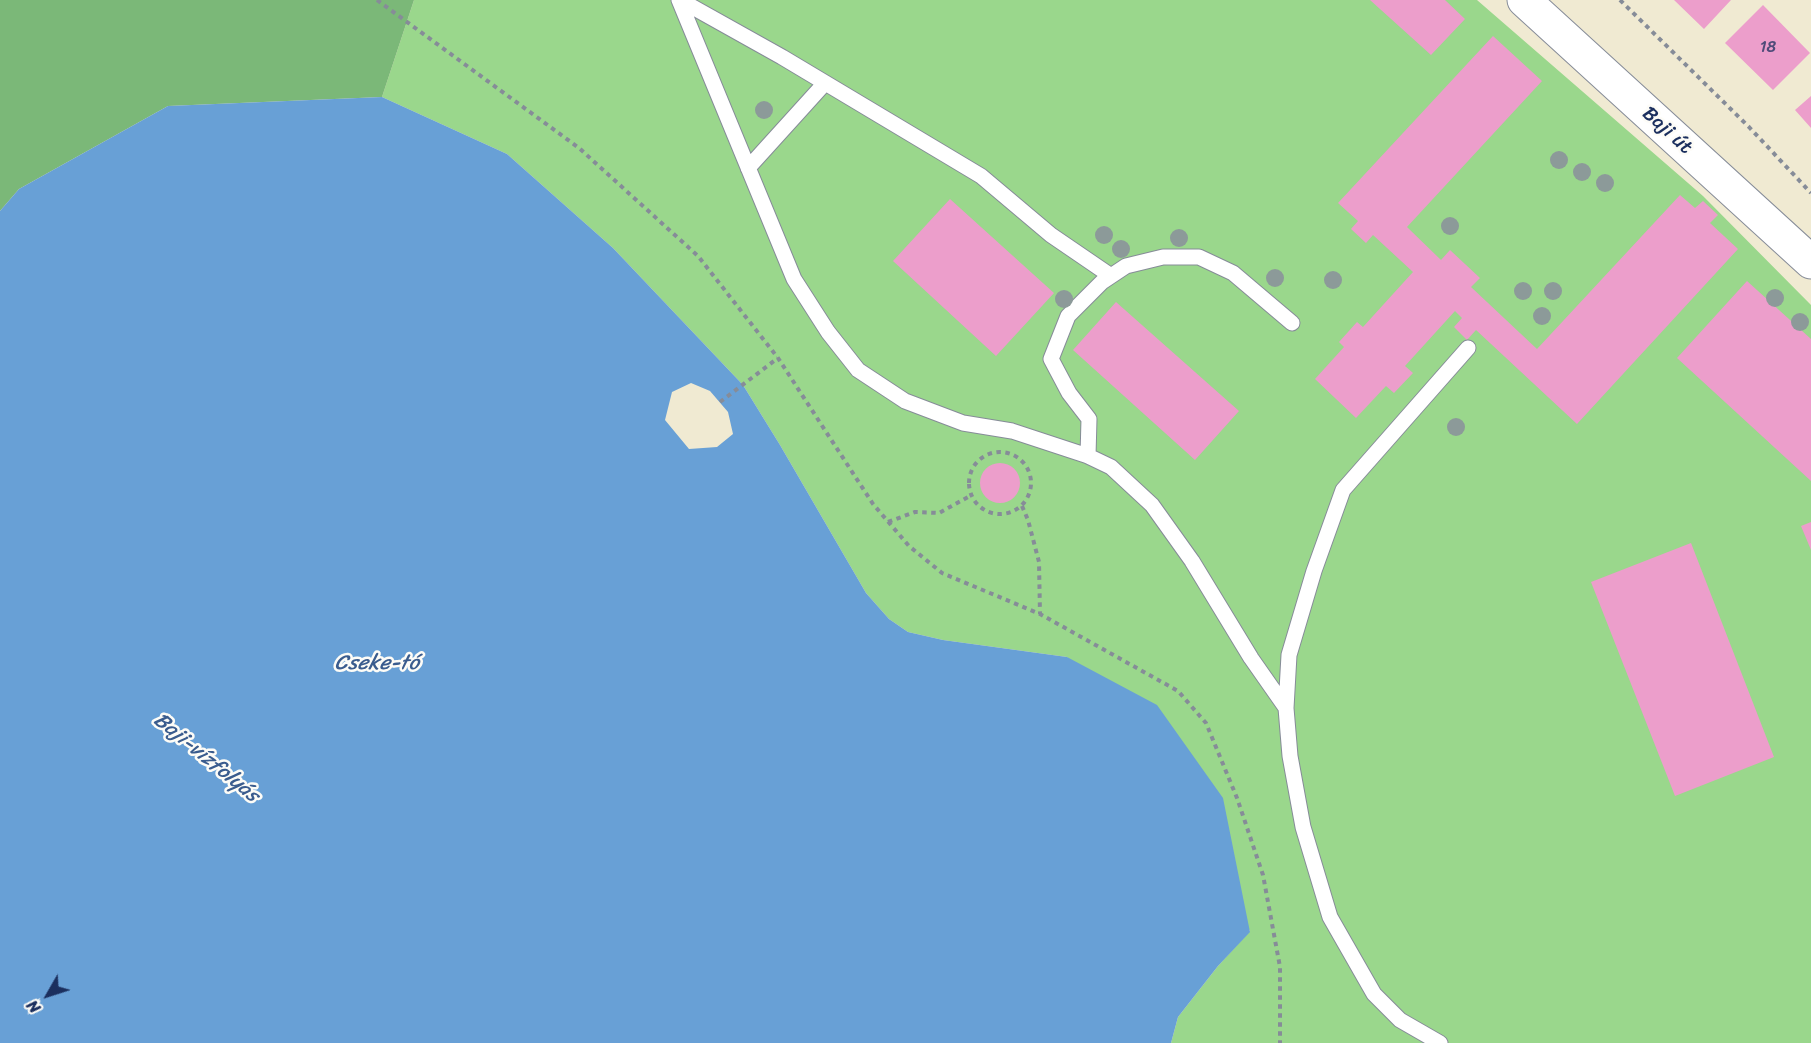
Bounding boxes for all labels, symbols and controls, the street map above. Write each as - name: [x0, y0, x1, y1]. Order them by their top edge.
- house number: 18: [1760, 38, 1776, 58]
- street label: Baji út: [1637, 102, 1697, 160]
- water label: Cseke-tó: [335, 651, 419, 677]
- water label: Baji-vízfolyás: [148, 708, 264, 808]
- north arrow: [18, 965, 78, 1025]
- text: N: [19, 993, 48, 1020]

